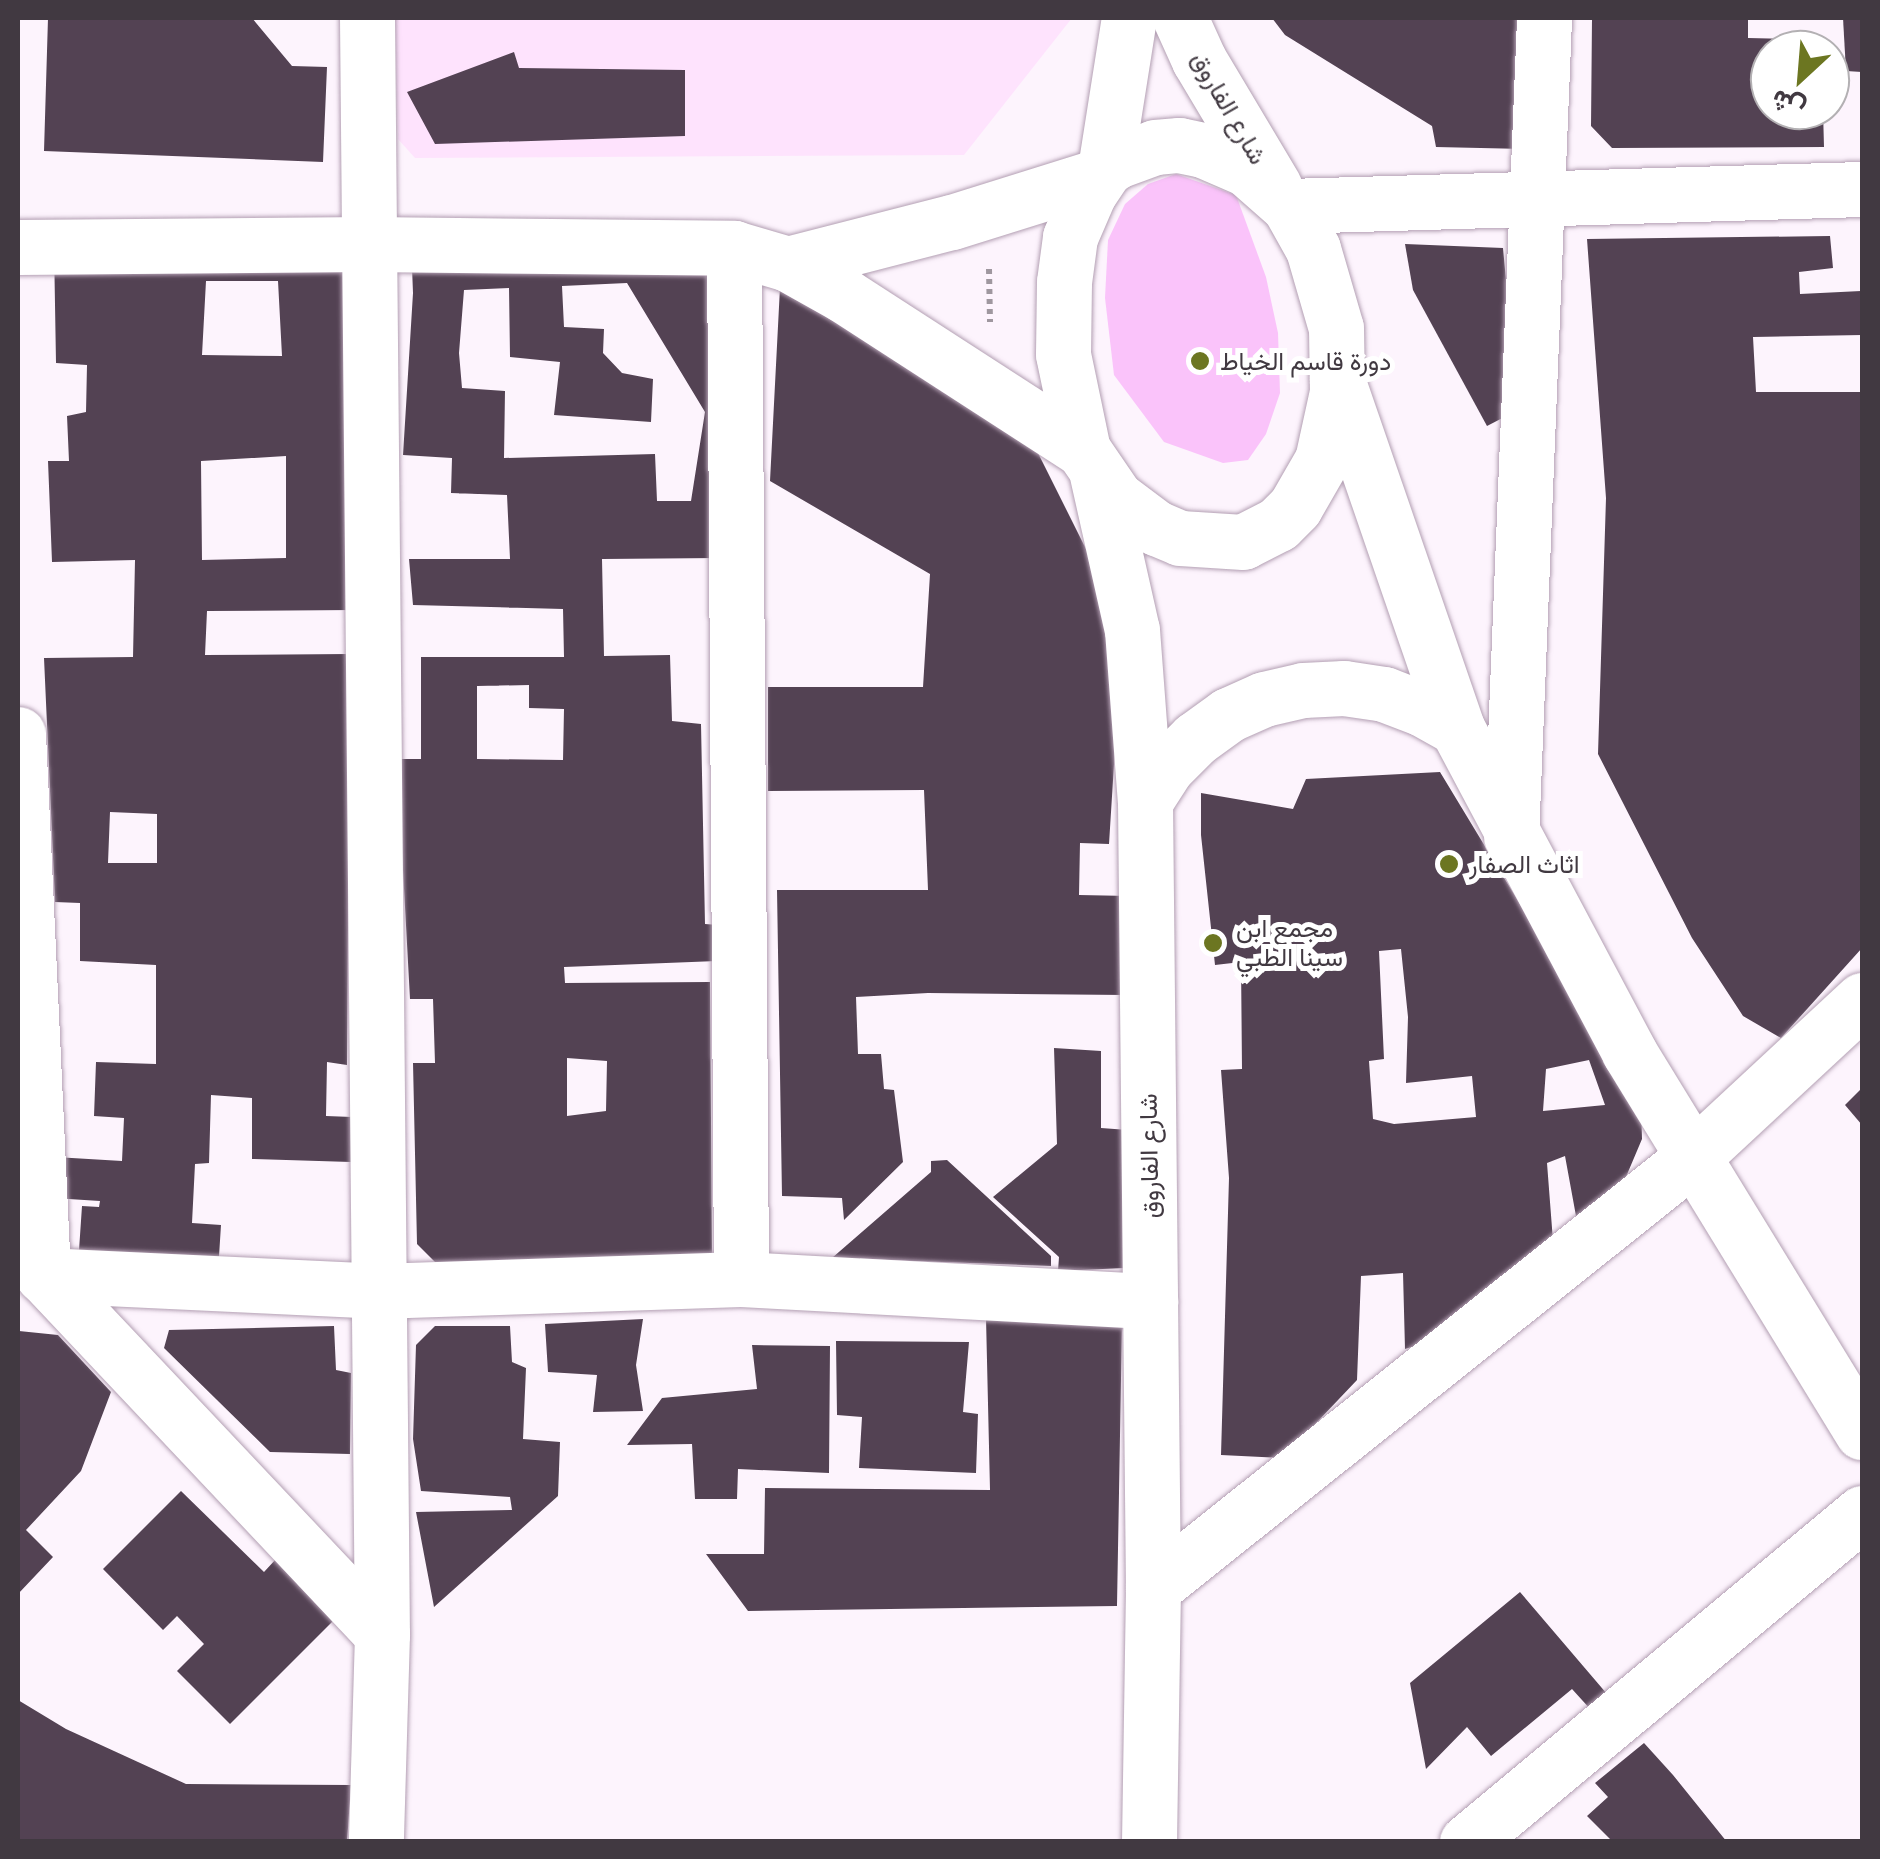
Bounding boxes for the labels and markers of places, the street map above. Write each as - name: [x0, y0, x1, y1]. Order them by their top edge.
- place label: دورة قاسم الخياط: [1220, 346, 1391, 376]
- marker: دورة قاسم الخياط: [1189, 350, 1211, 372]
- place label: اثاث الصفار: [1469, 849, 1580, 879]
- marker: اثاث الصفار: [1438, 853, 1460, 875]
- place label: مجمع ابن سينا الطبي: [1236, 914, 1343, 973]
- marker: مجمع ابن سينا الطبي: [1200, 930, 1226, 956]

